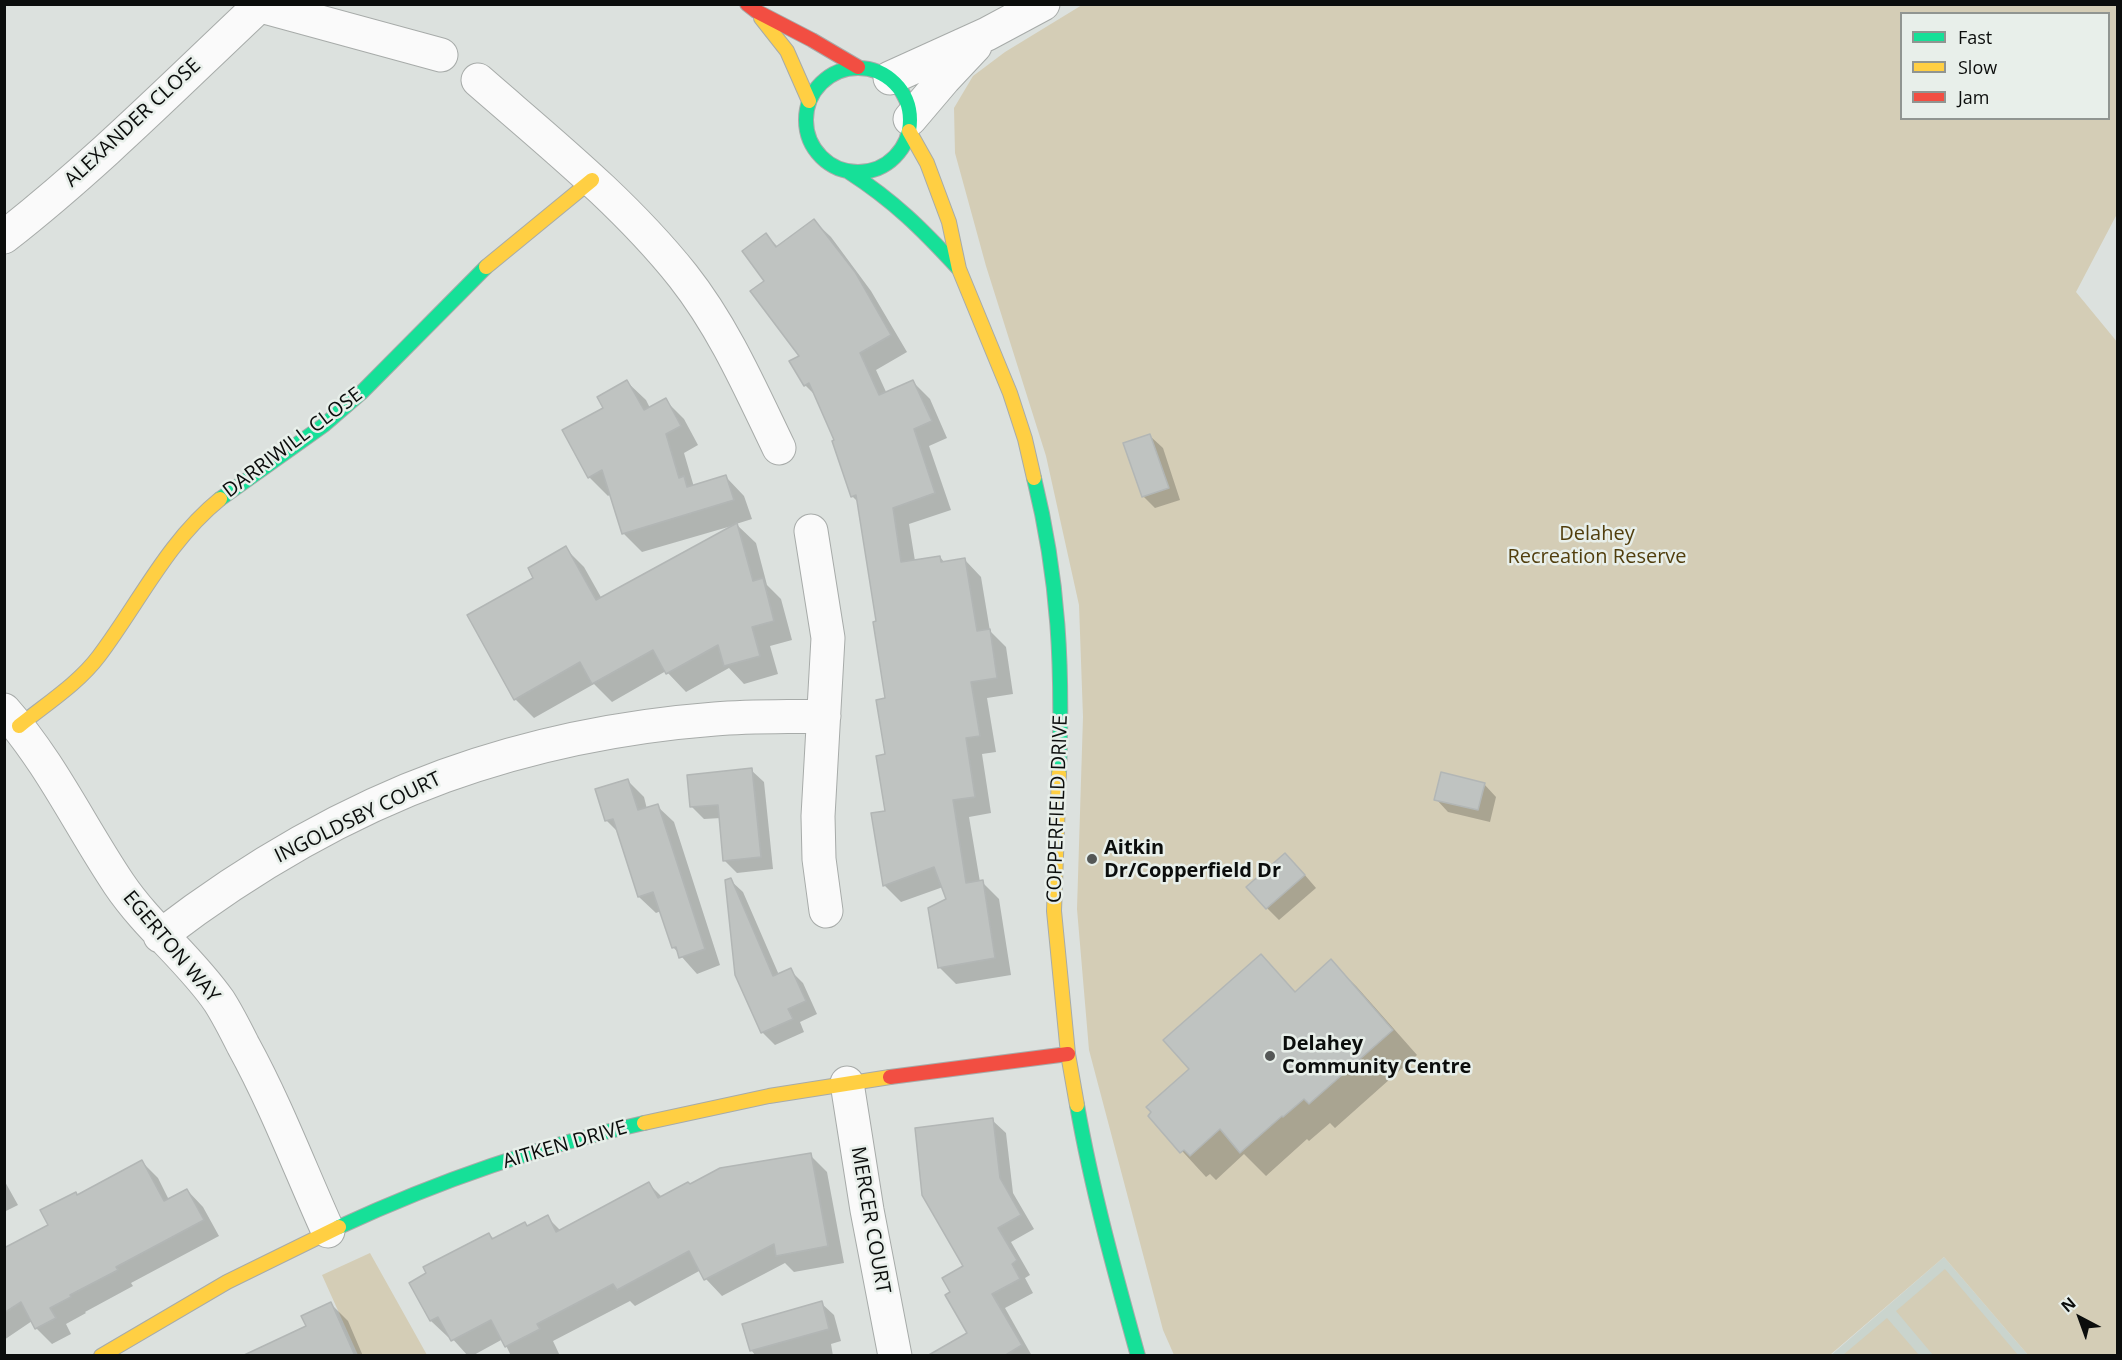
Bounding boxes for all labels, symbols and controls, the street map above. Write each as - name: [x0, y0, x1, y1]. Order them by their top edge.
- legend: [1900, 12, 2110, 120]
- text: Fast: [1958, 25, 1992, 49]
- street label: ALEXANDER CLOSE: [60, 54, 206, 192]
- text: Slow: [1958, 55, 1997, 79]
- text: Jam: [1958, 85, 1990, 109]
- street label: DARRIWILL CLOSE: [219, 383, 367, 503]
- park label: Delahey Recreation Reserve: [1507, 522, 1687, 569]
- street label: COPPERFIELD DRIVE: [1043, 714, 1073, 904]
- street label: INGOLDSBY COURT: [271, 767, 445, 869]
- place label: Aitkin Dr/Copperfield Dr: [1104, 836, 1281, 883]
- marker: Aitkin Dr/Copperfield Dr: [1085, 852, 1099, 866]
- street label: EGERTON WAY: [117, 886, 225, 1008]
- place label: Delahey Community Centre: [1282, 1032, 1471, 1079]
- marker: Delahey Community Centre: [1263, 1049, 1277, 1063]
- street label: AITKEN DRIVE: [500, 1116, 630, 1174]
- street label: MERCER COURT: [845, 1145, 895, 1295]
- north arrow: [2050, 1288, 2110, 1348]
- text: N: [2056, 1292, 2080, 1317]

